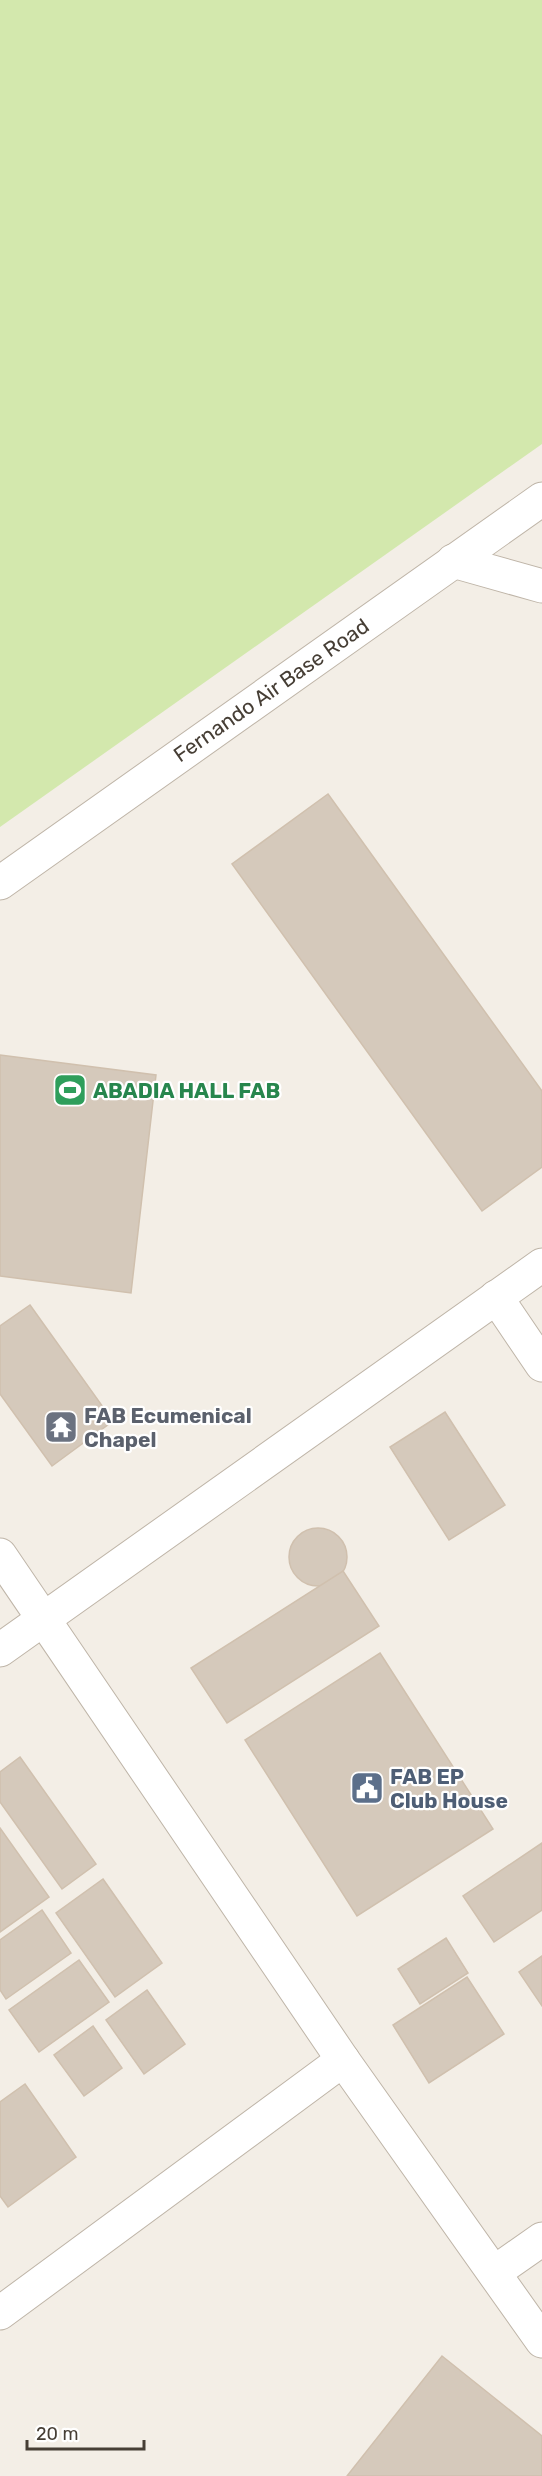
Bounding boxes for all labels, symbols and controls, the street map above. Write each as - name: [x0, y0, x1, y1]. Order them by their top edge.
- street label: Fernando Air Base Road: [168, 613, 374, 767]
- sports icon: ABADIA HALL FAB: [52, 1072, 88, 1108]
- place label: ABADIA HALL FAB: [93, 1078, 280, 1103]
- place label: FAB Ecumenical Chapel: [84, 1403, 252, 1452]
- temple icon: FAB Ecumenical Chapel: [43, 1409, 79, 1445]
- place label: FAB EP Club House: [390, 1764, 508, 1813]
- public building icon: FAB EP Club House: [349, 1770, 385, 1806]
- scale bar: [27, 2413, 144, 2451]
- text: 20 m: [36, 2423, 78, 2445]

